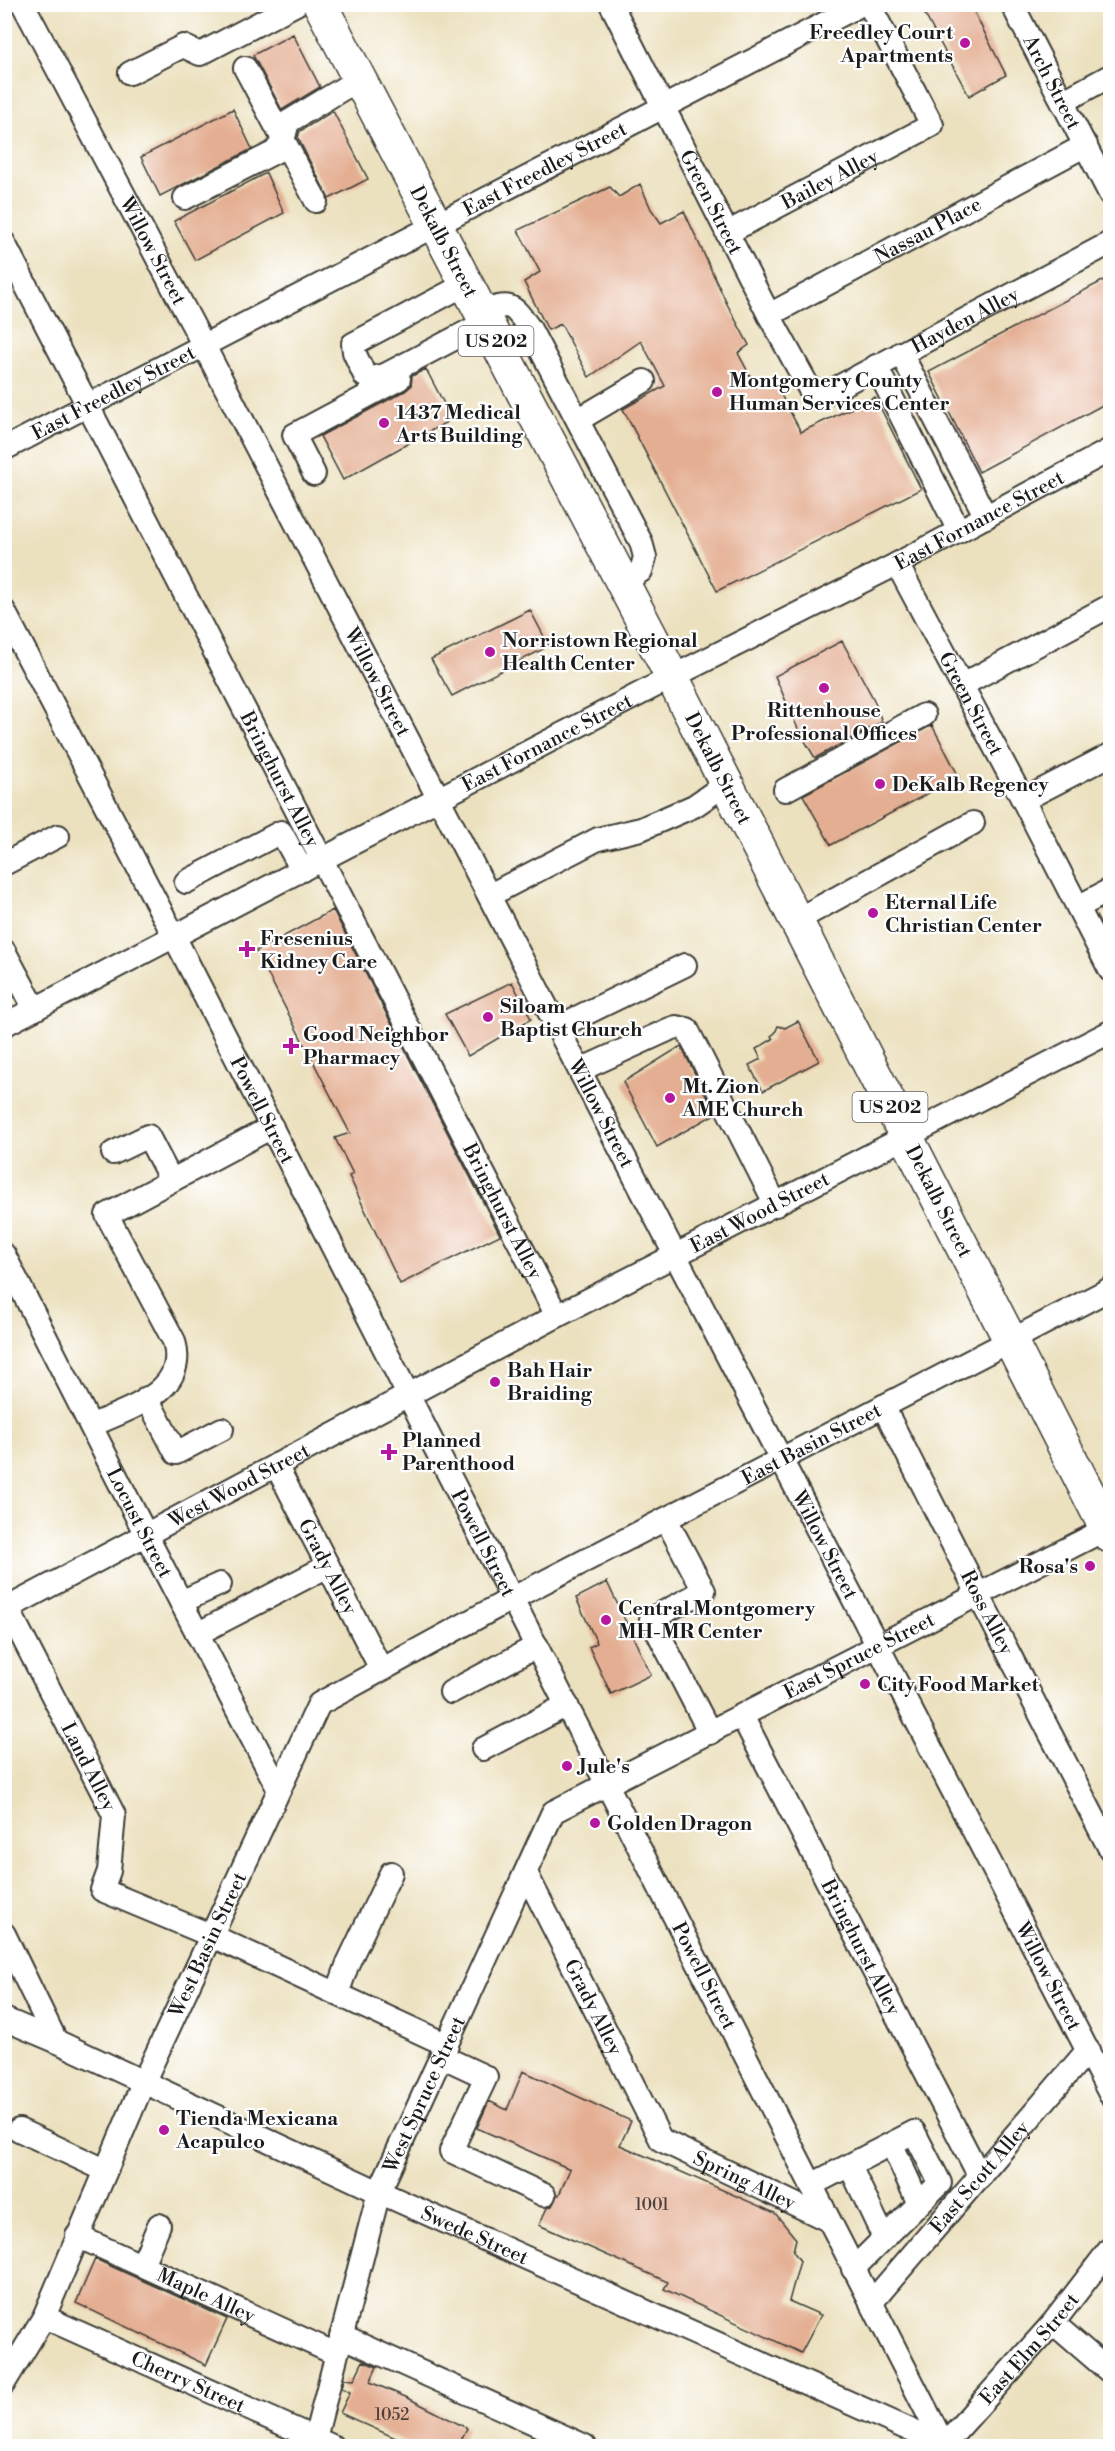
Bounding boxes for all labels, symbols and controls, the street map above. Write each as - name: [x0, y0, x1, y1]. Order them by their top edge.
- place label: Freedley Court Apartments: [809, 21, 954, 69]
- street label: Arch Street: [1016, 31, 1086, 134]
- marker: Freedley Court Apartments: [958, 36, 972, 50]
- street label: East Freedley Street: [459, 117, 632, 223]
- street label: Bailey Alley: [777, 144, 883, 216]
- street label: Green Street: [673, 146, 747, 259]
- street label: Dekalb Street: [403, 182, 482, 302]
- street label: Willow Street: [113, 192, 191, 310]
- street label: Nassau Place: [871, 192, 986, 270]
- street label: Hayden Alley: [907, 282, 1024, 360]
- road number: US 202: [458, 326, 534, 356]
- street label: East Freedley Street: [28, 341, 200, 447]
- place label: Montgomery County Human Services Center: [729, 369, 950, 417]
- marker: Montgomery County Human Services Center: [710, 385, 724, 399]
- place label: 1437 Medical Arts Building: [395, 401, 523, 449]
- marker: 1437 Medical Arts Building: [377, 416, 391, 430]
- street label: East Fornance Street: [891, 466, 1069, 577]
- street label: Willow Street: [338, 623, 415, 741]
- place label: Norristown Regional Health Center: [502, 629, 698, 677]
- marker: Norristown Regional Health Center: [483, 645, 497, 659]
- street label: Green Street: [932, 648, 1008, 760]
- marker: Rittenhouse Professional Offices: [817, 681, 831, 695]
- street label: East Fornance Street: [458, 689, 637, 798]
- place label: Rittenhouse Professional Offices: [731, 699, 917, 747]
- street label: Bringhurst Alley: [233, 707, 324, 852]
- street label: Dekalb Street: [678, 709, 756, 829]
- place label: DeKalb Regency: [892, 773, 1049, 798]
- marker: DeKalb Regency: [873, 777, 887, 791]
- place label: Eternal Life Christian Center: [885, 891, 1042, 939]
- marker: Eternal Life Christian Center: [866, 906, 880, 920]
- place label: Fresenius Kidney Care: [260, 927, 377, 975]
- marker: Fresenius Kidney Care: [238, 940, 256, 958]
- place label: Siloam Baptist Church: [500, 995, 643, 1043]
- marker: Siloam Baptist Church: [481, 1010, 495, 1024]
- place label: Good Neighbor Pharmacy: [303, 1023, 449, 1071]
- marker: Good Neighbor Pharmacy: [284, 1039, 298, 1053]
- street label: Powell Street: [224, 1053, 299, 1169]
- street label: Willow Street: [561, 1054, 639, 1172]
- place label: Mt. Zion AME Church: [681, 1075, 804, 1123]
- marker: Mt. Zion AME Church: [663, 1091, 677, 1105]
- road number: US 202: [852, 1092, 928, 1122]
- street label: Bringhurst Alley: [456, 1139, 547, 1284]
- street label: Dekalb Street: [899, 1142, 977, 1262]
- street label: East Wood Street: [686, 1167, 834, 1259]
- place label: Bah Hair Braiding: [507, 1359, 592, 1407]
- marker: Bah Hair Braiding: [488, 1375, 502, 1389]
- street label: East Basin Street: [738, 1398, 886, 1491]
- place label: Planned Parenthood: [402, 1429, 515, 1477]
- street label: West Wood Street: [164, 1439, 314, 1535]
- marker: Planned Parenthood: [380, 1443, 398, 1461]
- street label: Locust Street: [100, 1464, 177, 1583]
- street label: Powell Street: [444, 1486, 520, 1601]
- street label: Willow Street: [785, 1486, 862, 1604]
- street label: Grady Alley: [292, 1515, 362, 1619]
- place label: Rosa's: [1019, 1555, 1078, 1580]
- marker: Rosa's: [1083, 1559, 1097, 1573]
- street label: Ross Alley: [954, 1566, 1018, 1660]
- place label: Central Montgomery MH-MR Center: [618, 1597, 816, 1645]
- street label: East Spruce Street: [780, 1608, 939, 1706]
- marker: Central Montgomery MH-MR Center: [599, 1613, 613, 1627]
- place label: City Food Market: [877, 1673, 1040, 1698]
- marker: City Food Market: [858, 1677, 872, 1691]
- street label: Land Alley: [55, 1719, 121, 1816]
- place label: Jule's: [576, 1755, 630, 1780]
- marker: Jule's: [560, 1759, 574, 1773]
- place label: Golden Dragon: [607, 1812, 753, 1837]
- marker: Golden Dragon: [588, 1816, 602, 1830]
- street label: West Basin Street: [164, 1869, 253, 2023]
- street label: Bringhurst Alley: [814, 1875, 905, 2020]
- street label: Willow Street: [1009, 1917, 1086, 2035]
- street label: Powell Street: [665, 1918, 741, 2034]
- street label: Grady Alley: [558, 1955, 627, 2060]
- street label: West Spruce Street: [378, 2013, 472, 2178]
- place label: Tienda Mexicana Acapulco: [175, 2107, 338, 2155]
- street label: East Scott Alley: [925, 2116, 1036, 2239]
- marker: Tienda Mexicana Acapulco: [157, 2123, 171, 2137]
- street label: Spring Alley: [689, 2146, 800, 2217]
- house number: 1001: [635, 2195, 669, 2215]
- street label: Swede Street: [417, 2201, 532, 2271]
- street label: Maple Alley: [153, 2263, 259, 2329]
- street label: East Elm Street: [975, 2289, 1085, 2411]
- street label: Cherry Street: [127, 2347, 249, 2419]
- house number: 1052: [375, 2405, 409, 2425]

